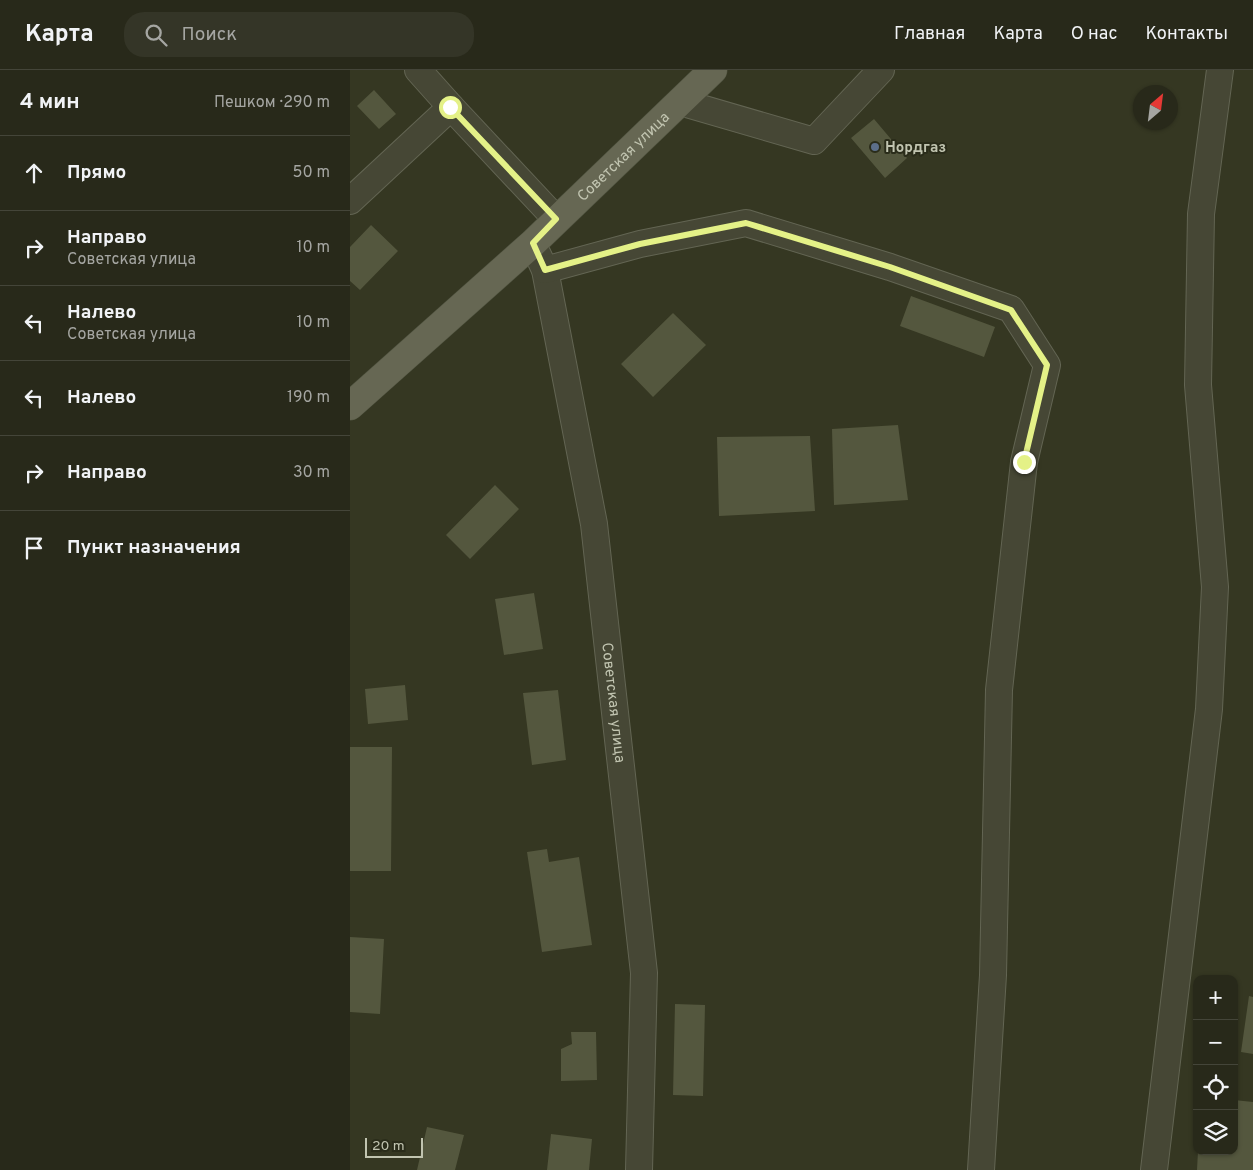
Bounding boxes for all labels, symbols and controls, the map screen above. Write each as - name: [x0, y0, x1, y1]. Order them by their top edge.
- search box: [124, 12, 474, 57]
- text: Карта: [25, 20, 94, 50]
- icon: search: [142, 21, 170, 49]
- text: Поиск: [182, 23, 237, 47]
- text: Главная: [894, 23, 965, 46]
- text: Карта: [993, 23, 1043, 46]
- text: О нас: [1071, 23, 1117, 46]
- text: Контакты: [1145, 23, 1228, 46]
- north arrow: [1133, 85, 1178, 130]
- text: 4 мин: [20, 89, 80, 116]
- text: Пешком · 290 m: [214, 93, 330, 113]
- route start: [439, 96, 462, 119]
- street label: Советская улица: [574, 109, 674, 206]
- place label: Нордгаз: [885, 139, 946, 158]
- marker: Нордгаз: [869, 141, 881, 153]
- icon: ahead: [20, 159, 48, 187]
- text: Прямо: [67, 161, 126, 185]
- text: 50 m: [293, 163, 330, 183]
- text: Направо: [67, 226, 147, 250]
- icon: right: [20, 234, 48, 262]
- text: 10 m: [296, 238, 330, 258]
- text: Советская улица: [67, 250, 196, 270]
- text: Налево: [67, 301, 136, 325]
- icon: left: [20, 309, 48, 337]
- text: 10 m: [296, 313, 330, 333]
- text: Советская улица: [67, 325, 196, 345]
- icon: left: [20, 384, 48, 412]
- text: Налево: [67, 386, 136, 410]
- text: 190 m: [287, 388, 330, 408]
- route end: [1013, 451, 1036, 474]
- icon: right: [20, 459, 48, 487]
- text: Направо: [67, 461, 147, 485]
- text: 30 m: [293, 463, 330, 483]
- icon: arrive: [20, 534, 48, 562]
- text: Пункт назначения: [67, 536, 241, 560]
- street label: Советская улица: [596, 642, 629, 764]
- map controls: [1193, 975, 1238, 1155]
- button: +: [1193, 975, 1238, 1020]
- button: −: [1193, 1020, 1238, 1065]
- button: locate: [1193, 1065, 1238, 1110]
- button: layers: [1193, 1110, 1238, 1155]
- scale bar: [365, 1135, 422, 1158]
- text: 20 m: [372, 1138, 405, 1155]

